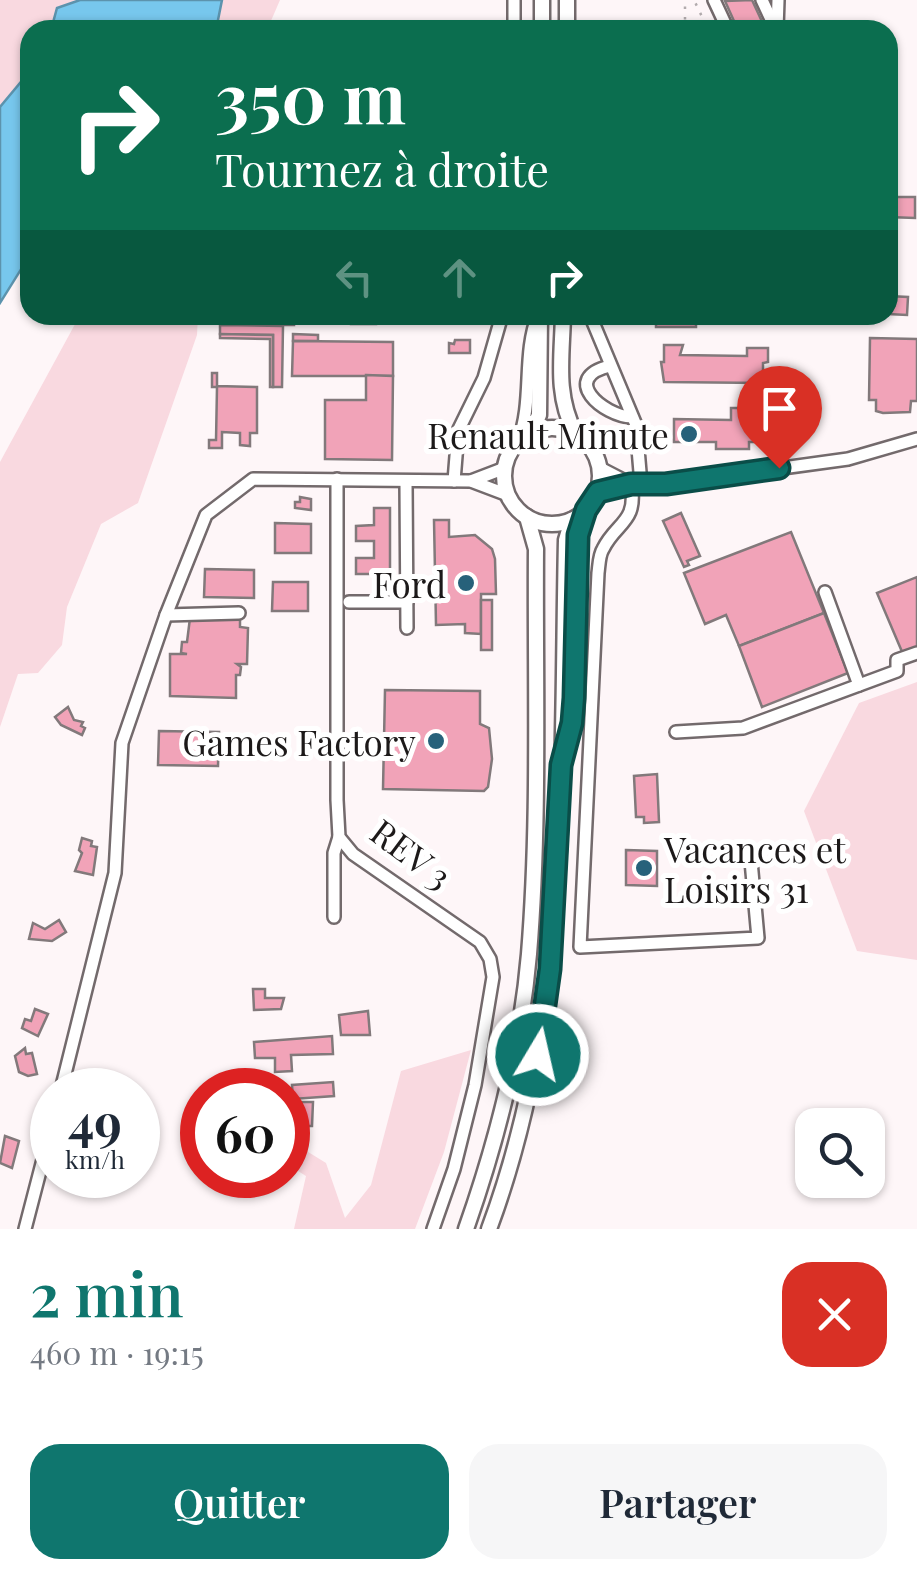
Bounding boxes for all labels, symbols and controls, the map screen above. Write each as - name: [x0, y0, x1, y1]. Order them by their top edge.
- text: 350 m: [215, 48, 406, 142]
- icon: right: [50, 60, 180, 190]
- text: Tournez à droite: [215, 138, 549, 198]
- icon: left: [327, 250, 382, 305]
- icon: ahead: [432, 250, 487, 305]
- icon: right: [537, 250, 592, 305]
- pin: [737, 366, 822, 469]
- icon: arrive: [752, 381, 807, 436]
- place label: Renault Minute: [427, 411, 669, 458]
- marker: Renault Minute: [678, 423, 700, 445]
- place label: Ford: [373, 560, 446, 607]
- marker: Ford: [455, 572, 477, 594]
- place label: Games Factory: [182, 718, 416, 765]
- marker: Games Factory: [425, 730, 447, 752]
- street label: REV 3: [362, 807, 462, 899]
- place label: Vacances et Loisirs 31: [663, 825, 846, 912]
- marker: Vacances et Loisirs 31: [633, 857, 655, 879]
- position arrow: [486, 1003, 590, 1107]
- speed limit sign: 60: [180, 1068, 310, 1198]
- text: 49: [68, 1087, 122, 1154]
- map controls: [795, 1108, 885, 1198]
- button: search: [795, 1108, 885, 1198]
- text: km/h: [65, 1142, 125, 1175]
- text: 2 min: [30, 1252, 183, 1332]
- button: close: [782, 1262, 887, 1367]
- text: 460 m · 19:15: [30, 1330, 204, 1373]
- button: Quitter: [30, 1444, 449, 1559]
- button: Partager: [469, 1444, 887, 1559]

